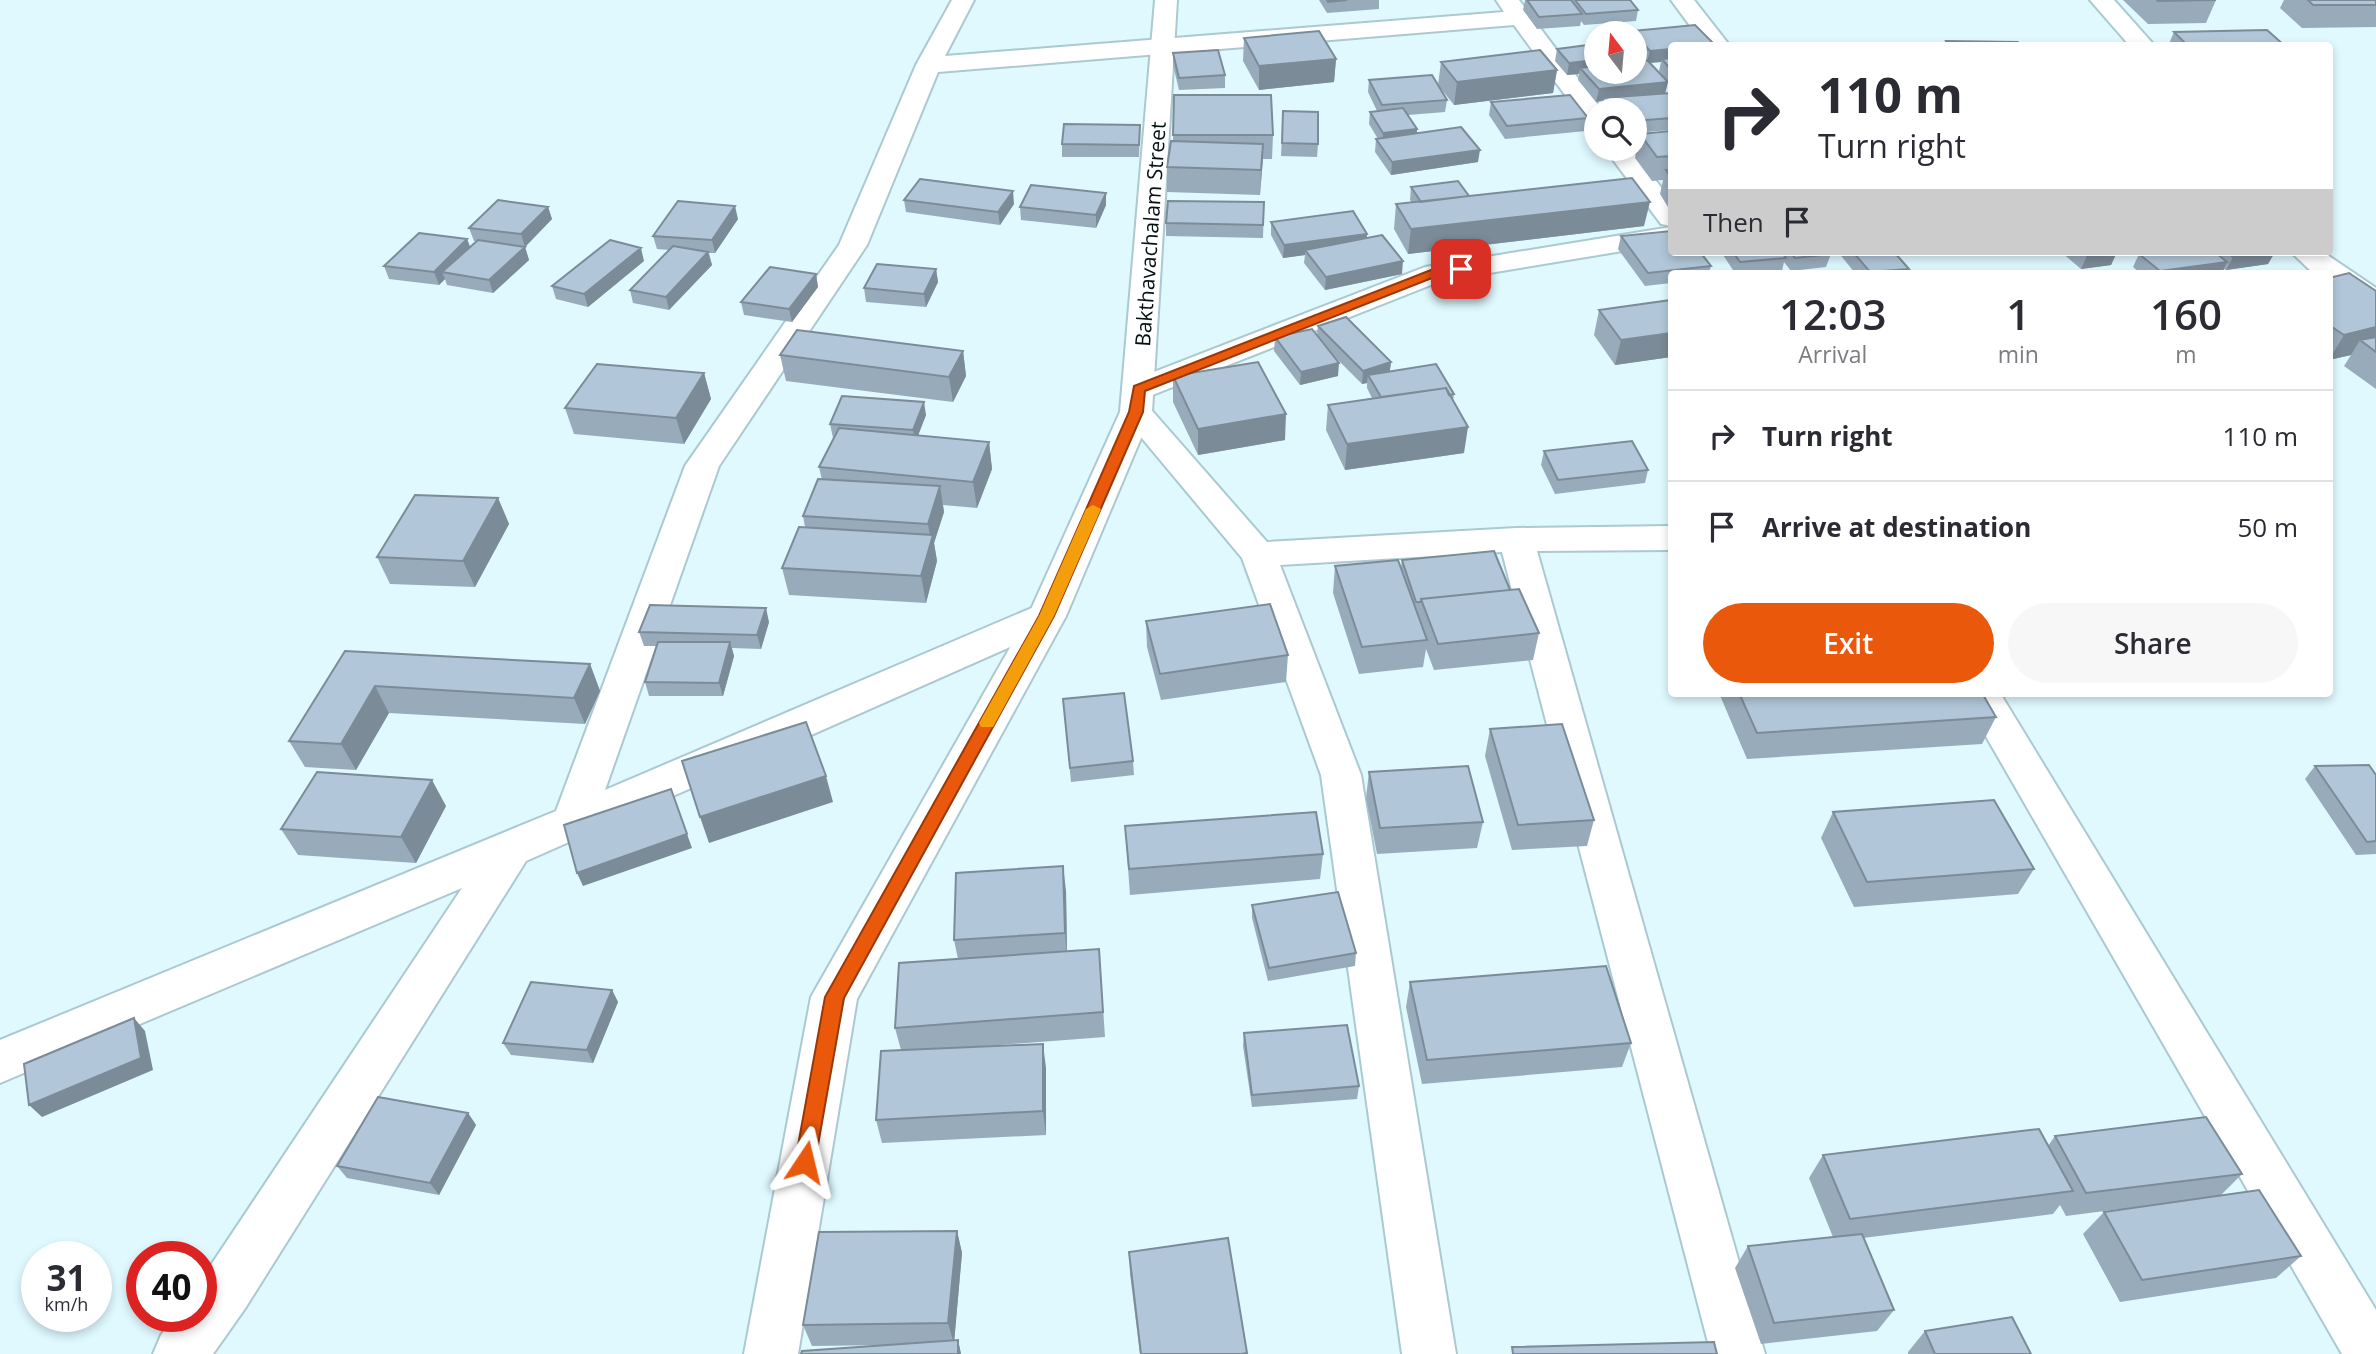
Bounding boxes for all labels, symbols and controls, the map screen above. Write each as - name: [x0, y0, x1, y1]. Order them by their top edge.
- north arrow: [1584, 21, 1647, 84]
- map controls: [1584, 21, 1647, 161]
- text: 110 m: [1818, 61, 1963, 127]
- icon: right: [1703, 70, 1794, 161]
- button: search: [1584, 98, 1647, 161]
- street label: Bakthavachalam Street: [1128, 121, 1172, 347]
- text: Turn right: [1818, 124, 1966, 167]
- icon: arrive: [1778, 203, 1816, 241]
- text: Then: [1703, 204, 1764, 240]
- pin: [1431, 239, 1491, 299]
- icon: arrive: [1442, 250, 1480, 288]
- text: 12:03: [1779, 285, 1887, 342]
- text: 1: [2006, 285, 2030, 342]
- text: 160: [2150, 285, 2222, 342]
- text: Arrival: [1798, 338, 1867, 370]
- text: min: [1998, 338, 2039, 370]
- text: m: [2175, 338, 2197, 370]
- icon: right: [1703, 417, 1741, 455]
- text: Turn right: [1762, 418, 1893, 454]
- text: 110 m: [2223, 418, 2298, 454]
- icon: arrive: [1703, 508, 1741, 546]
- text: Arrive at destination: [1762, 509, 2031, 545]
- text: 50 m: [2237, 509, 2298, 545]
- button: Exit: [1703, 603, 1994, 683]
- button: Share: [2008, 603, 2298, 683]
- position arrow: [768, 1125, 842, 1199]
- speed limit sign: 40: [126, 1241, 217, 1332]
- text: 31: [46, 1254, 87, 1301]
- text: km/h: [45, 1292, 88, 1316]

